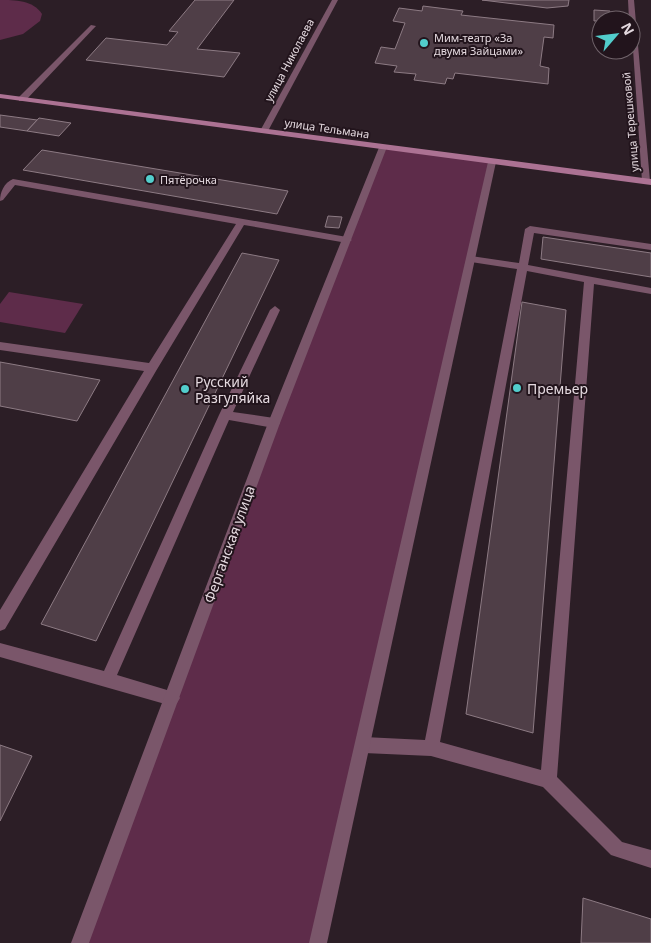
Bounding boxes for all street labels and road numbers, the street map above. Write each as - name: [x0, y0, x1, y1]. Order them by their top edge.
- street label: улица Николаева: [261, 16, 317, 104]
- street label: улица Терешковой: [618, 71, 642, 173]
- street label: улица Тельмана: [284, 115, 370, 141]
- street label: Ферганская улица: [199, 483, 259, 605]

